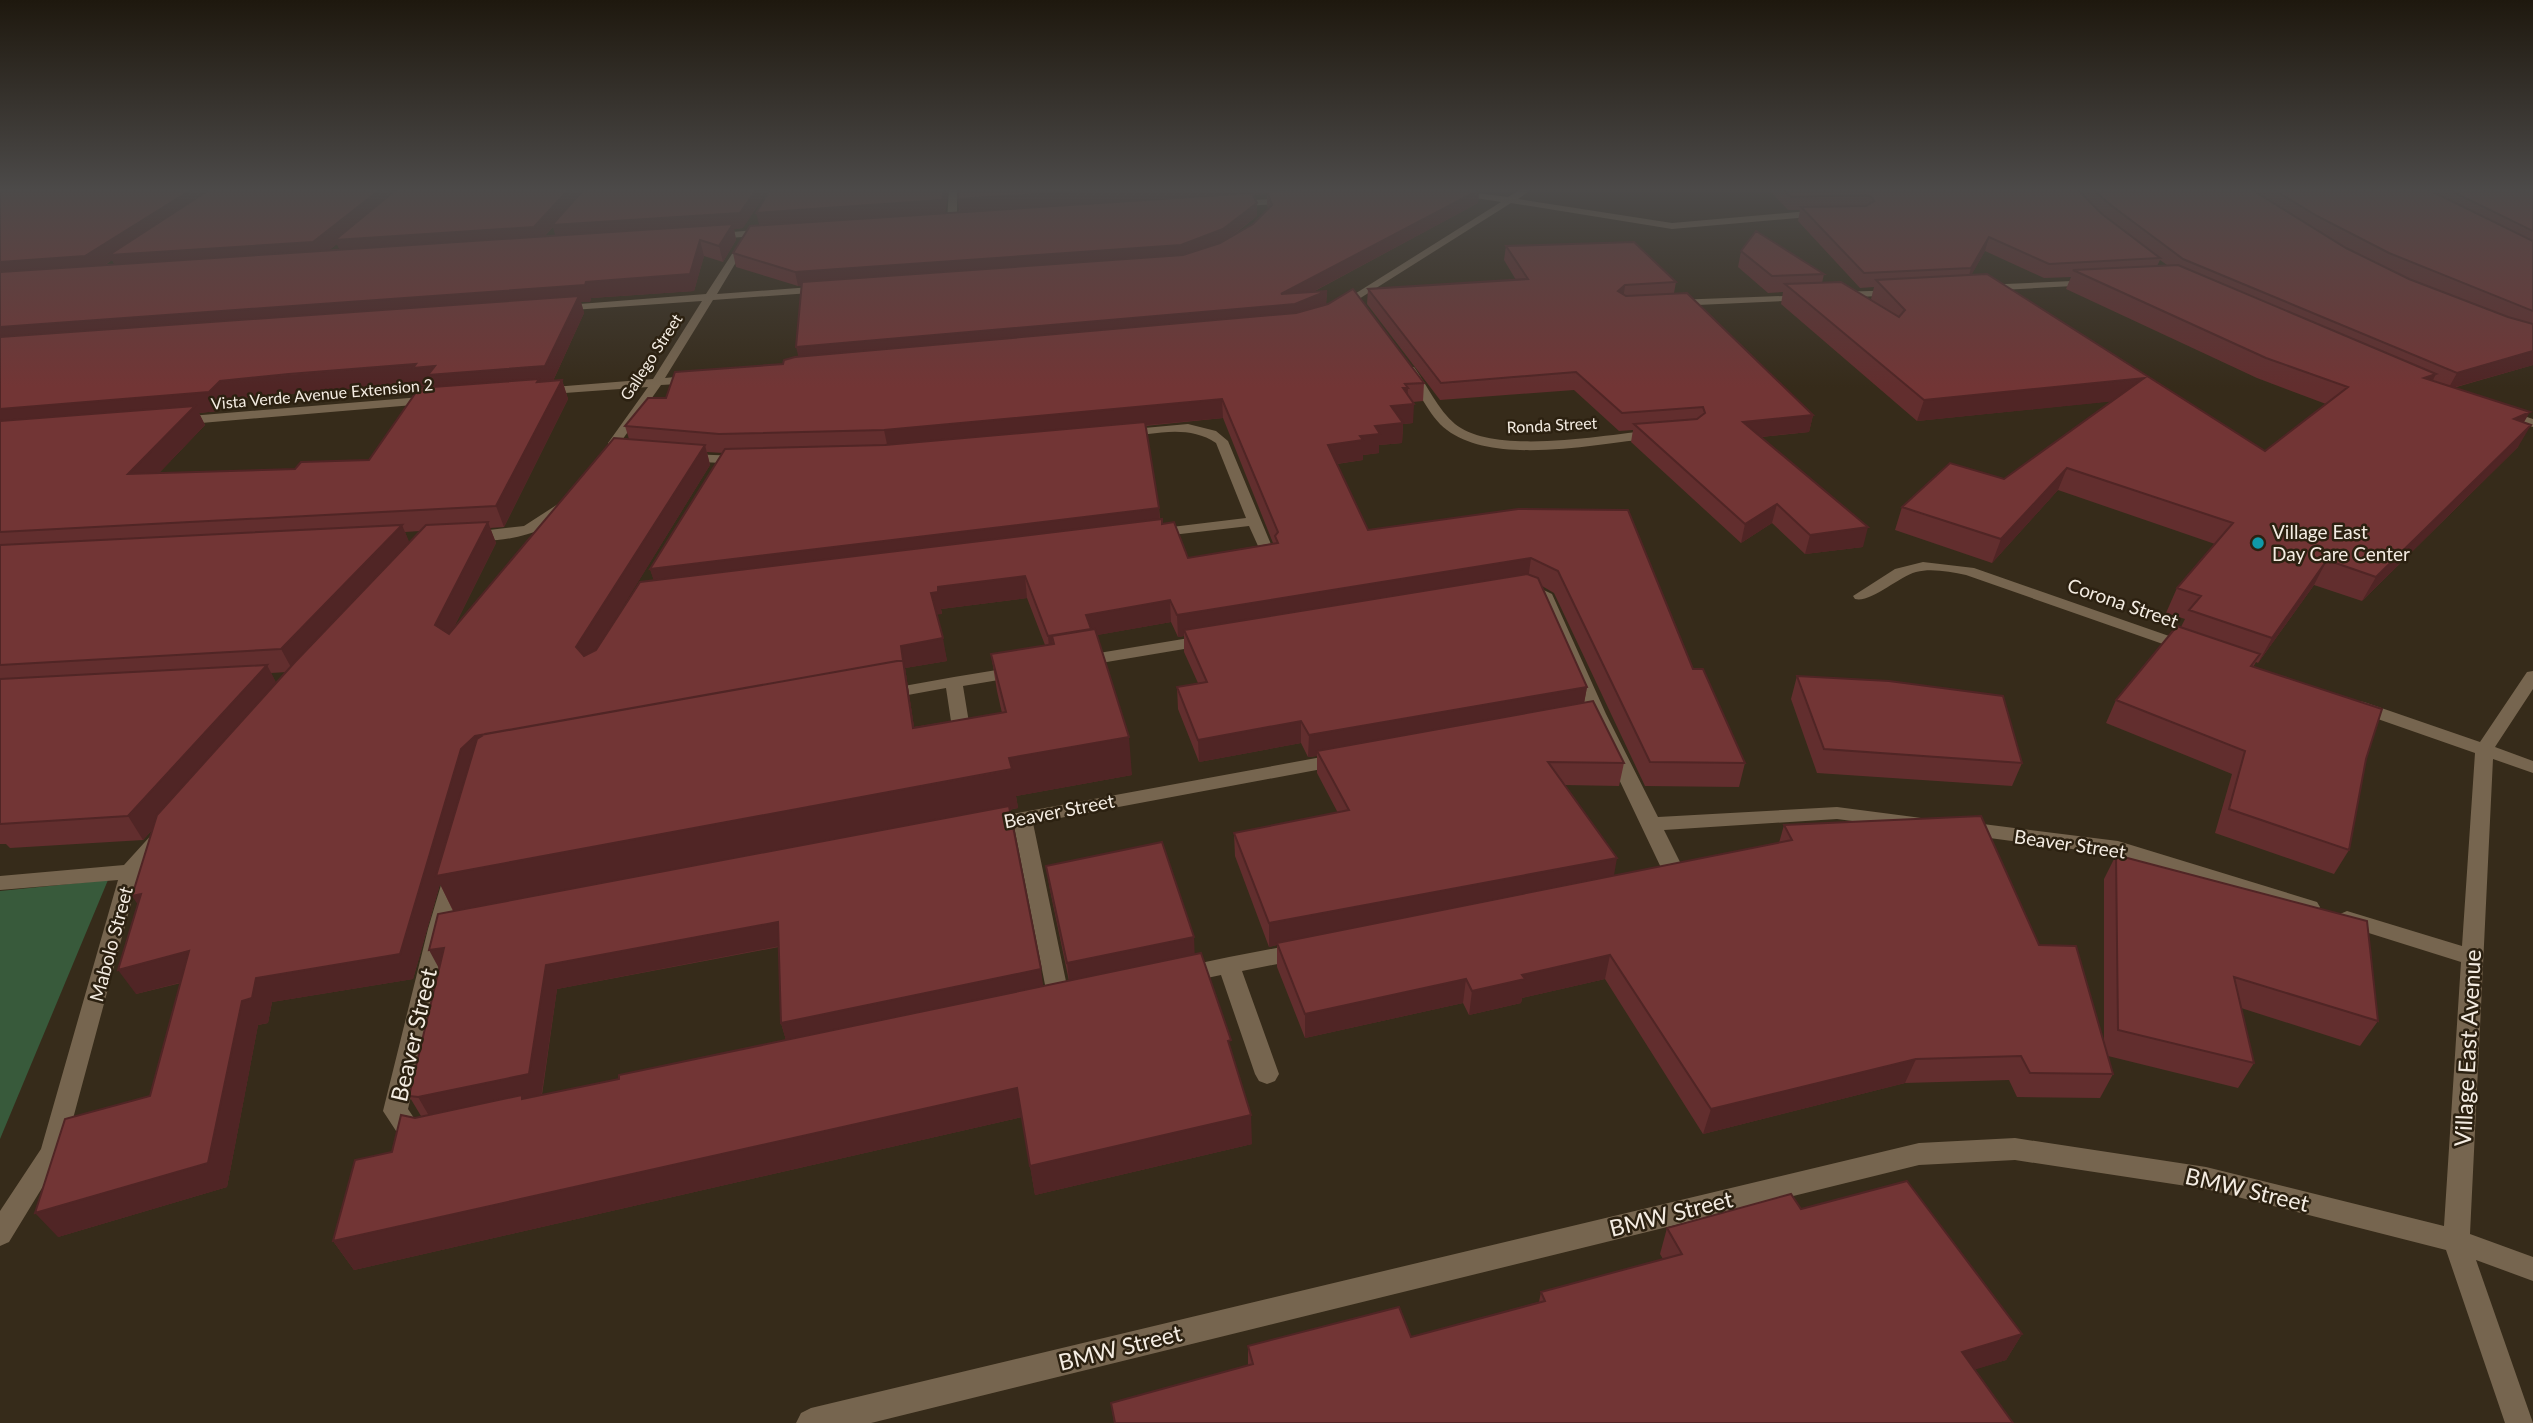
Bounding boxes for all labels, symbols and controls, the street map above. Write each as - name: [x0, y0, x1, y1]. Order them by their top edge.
- street label: Gallego Street: [616, 310, 686, 403]
- street label: Vista Verde Avenue Extension 2: [210, 374, 434, 413]
- street label: Ronda Street: [1506, 413, 1598, 436]
- place label: Village East Day Care Center: [2272, 520, 2410, 565]
- marker: Village East Day Care Center: [2250, 535, 2266, 551]
- street label: Corona Street: [2065, 573, 2182, 632]
- street label: Beaver Street: [1002, 788, 1116, 833]
- street label: Beaver Street: [2013, 824, 2128, 863]
- street label: Mabolo Street: [84, 884, 137, 1004]
- street label: Village East Avenue: [2448, 949, 2486, 1147]
- street label: Beaver Street: [384, 965, 442, 1104]
- street label: BMW Street: [2183, 1161, 2313, 1217]
- street label: BMW Street: [1606, 1184, 1736, 1242]
- street label: BMW Street: [1055, 1318, 1185, 1376]

